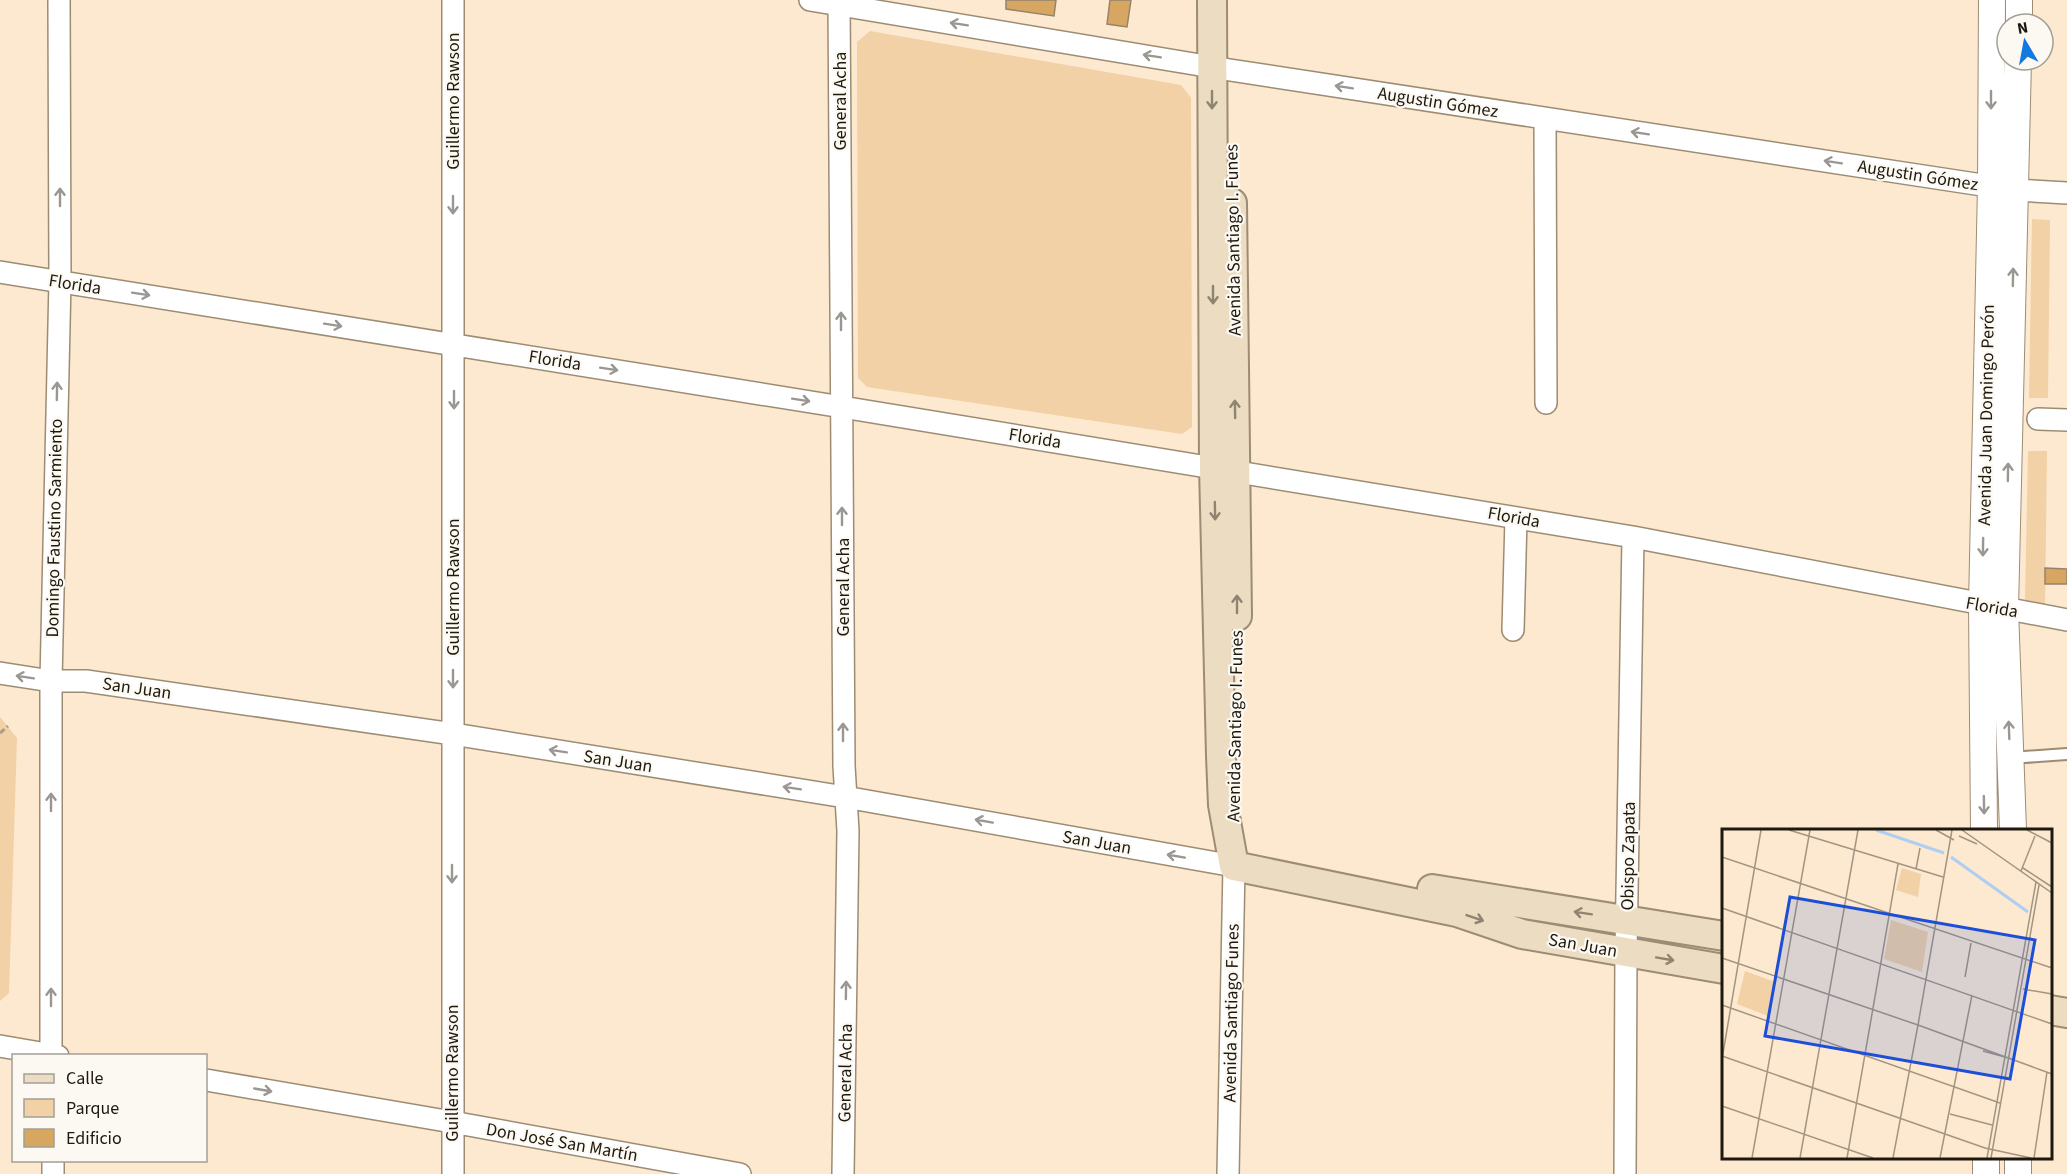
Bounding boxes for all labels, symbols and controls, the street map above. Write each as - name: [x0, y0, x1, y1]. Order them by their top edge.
- north arrow: [1995, 12, 2055, 72]
- text: N: [2015, 16, 2030, 40]
- one-way arrow: [950, 19, 970, 30]
- street label: Guillermo Rawson: [441, 32, 466, 170]
- one-way arrow: [1142, 51, 1162, 62]
- street label: General Acha: [828, 52, 853, 150]
- street label: Augustin Gómez: [1376, 81, 1500, 124]
- one-way arrow: [1334, 82, 1354, 93]
- one-way arrow: [1206, 90, 1218, 110]
- one-way arrow: [1985, 90, 1997, 110]
- one-way arrow: [1631, 127, 1651, 138]
- street label: Avenida Santiago I. Funes: [1219, 144, 1248, 336]
- street label: Augustin Gómez: [1856, 154, 1980, 197]
- one-way arrow: [1824, 156, 1843, 167]
- one-way arrow: [54, 187, 66, 207]
- one-way arrow: [448, 195, 459, 215]
- street label: Florida: [47, 268, 103, 301]
- one-way arrow: [2008, 268, 2019, 288]
- one-way arrow: [1207, 285, 1219, 305]
- one-way arrow: [130, 289, 150, 300]
- street label: Avenida Juan Domingo Perón: [1972, 304, 2001, 526]
- one-way arrow: [835, 311, 847, 331]
- one-way arrow: [323, 320, 343, 331]
- street label: Florida: [527, 344, 583, 377]
- one-way arrow: [598, 364, 618, 375]
- one-way arrow: [52, 382, 63, 402]
- one-way arrow: [448, 390, 460, 410]
- one-way arrow: [791, 395, 811, 406]
- one-way arrow: [1229, 400, 1241, 420]
- street label: Domingo Faustino Sarmiento: [40, 418, 69, 638]
- street label: Florida: [1007, 422, 1063, 455]
- one-way arrow: [2003, 463, 2014, 483]
- one-way arrow: [1209, 501, 1221, 521]
- street label: Florida: [1486, 501, 1542, 534]
- one-way arrow: [836, 506, 848, 526]
- street label: Guillermo Rawson: [441, 518, 466, 656]
- one-way arrow: [1977, 537, 1989, 557]
- street label: General Acha: [831, 538, 856, 636]
- street label: Florida: [1964, 591, 2020, 624]
- one-way arrow: [1231, 595, 1243, 615]
- street label: Avenida Santiago I. Funes: [1221, 630, 1250, 822]
- one-way arrow: [447, 669, 459, 689]
- street label: San Juan: [101, 671, 173, 706]
- one-way arrow: [16, 672, 36, 683]
- one-way arrow: [2003, 721, 2015, 741]
- one-way arrow: [837, 722, 849, 742]
- street label: San Juan: [582, 744, 654, 779]
- one-way arrow: [548, 745, 568, 756]
- one-way arrow: [782, 783, 802, 794]
- one-way arrow: [45, 793, 57, 813]
- one-way arrow: [1978, 795, 1990, 815]
- street label: Obispo Zapata: [1615, 801, 1642, 911]
- one-way arrow: [975, 816, 994, 827]
- street label: San Juan: [1061, 824, 1133, 861]
- inset map: [1722, 829, 2052, 1159]
- one-way arrow: [1167, 850, 1186, 861]
- one-way arrow: [446, 864, 458, 884]
- one-way arrow: [1573, 907, 1593, 918]
- one-way arrow: [1465, 913, 1484, 924]
- street label: Avenida Santiago Funes: [1217, 923, 1246, 1103]
- street label: San Juan: [1547, 927, 1619, 964]
- one-way arrow: [1655, 954, 1675, 965]
- one-way arrow: [840, 980, 852, 1000]
- one-way arrow: [45, 988, 57, 1008]
- street label: Guillermo Rawson: [440, 1004, 465, 1142]
- street label: General Acha: [832, 1023, 859, 1123]
- legend: [12, 1054, 207, 1162]
- text: Calle: [66, 1066, 104, 1091]
- one-way arrow: [253, 1085, 273, 1096]
- text: Parque: [66, 1096, 119, 1121]
- street label: Don José San Martín: [484, 1117, 640, 1168]
- text: Edificio: [66, 1126, 122, 1151]

